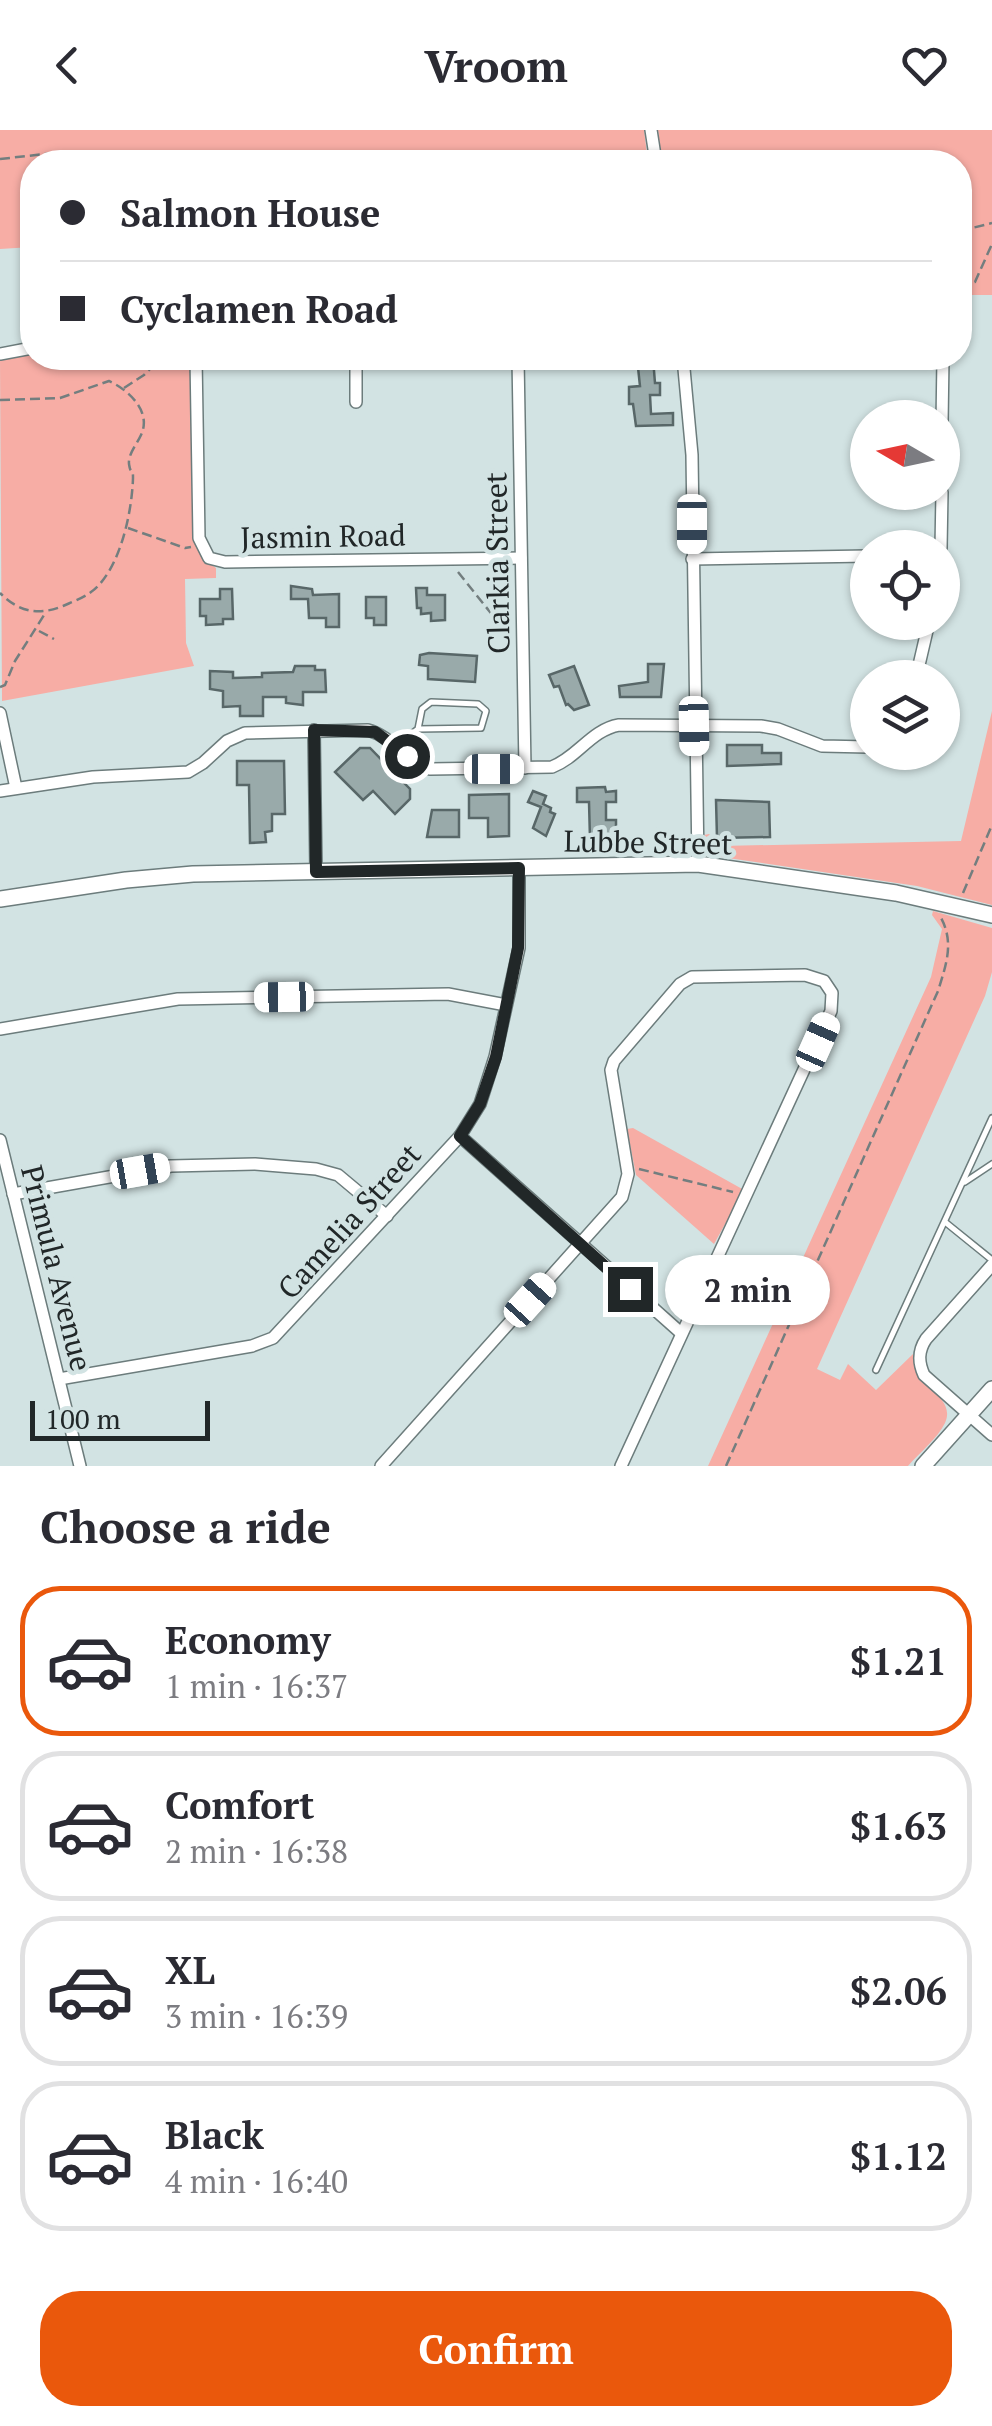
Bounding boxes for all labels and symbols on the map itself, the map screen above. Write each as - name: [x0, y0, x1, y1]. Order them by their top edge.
- north arrow: [850, 400, 960, 510]
- street label: Clarkia Street: [475, 472, 519, 654]
- car: [677, 494, 707, 554]
- street label: Jasmin Road: [240, 515, 406, 557]
- car: [678, 696, 710, 756]
- route start: [385, 734, 430, 779]
- car: [464, 754, 524, 784]
- street label: Lubbe Street: [563, 821, 733, 863]
- car: [254, 981, 314, 1013]
- car: [792, 1008, 844, 1076]
- street label: Camelia Street: [269, 1135, 429, 1307]
- car: [108, 1151, 172, 1191]
- street label: Primula Avenue: [12, 1161, 102, 1375]
- callout: 2 min: [665, 1254, 830, 1324]
- route end: [608, 1267, 653, 1312]
- car: [499, 1268, 561, 1332]
- scale bar: [30, 1396, 210, 1440]

